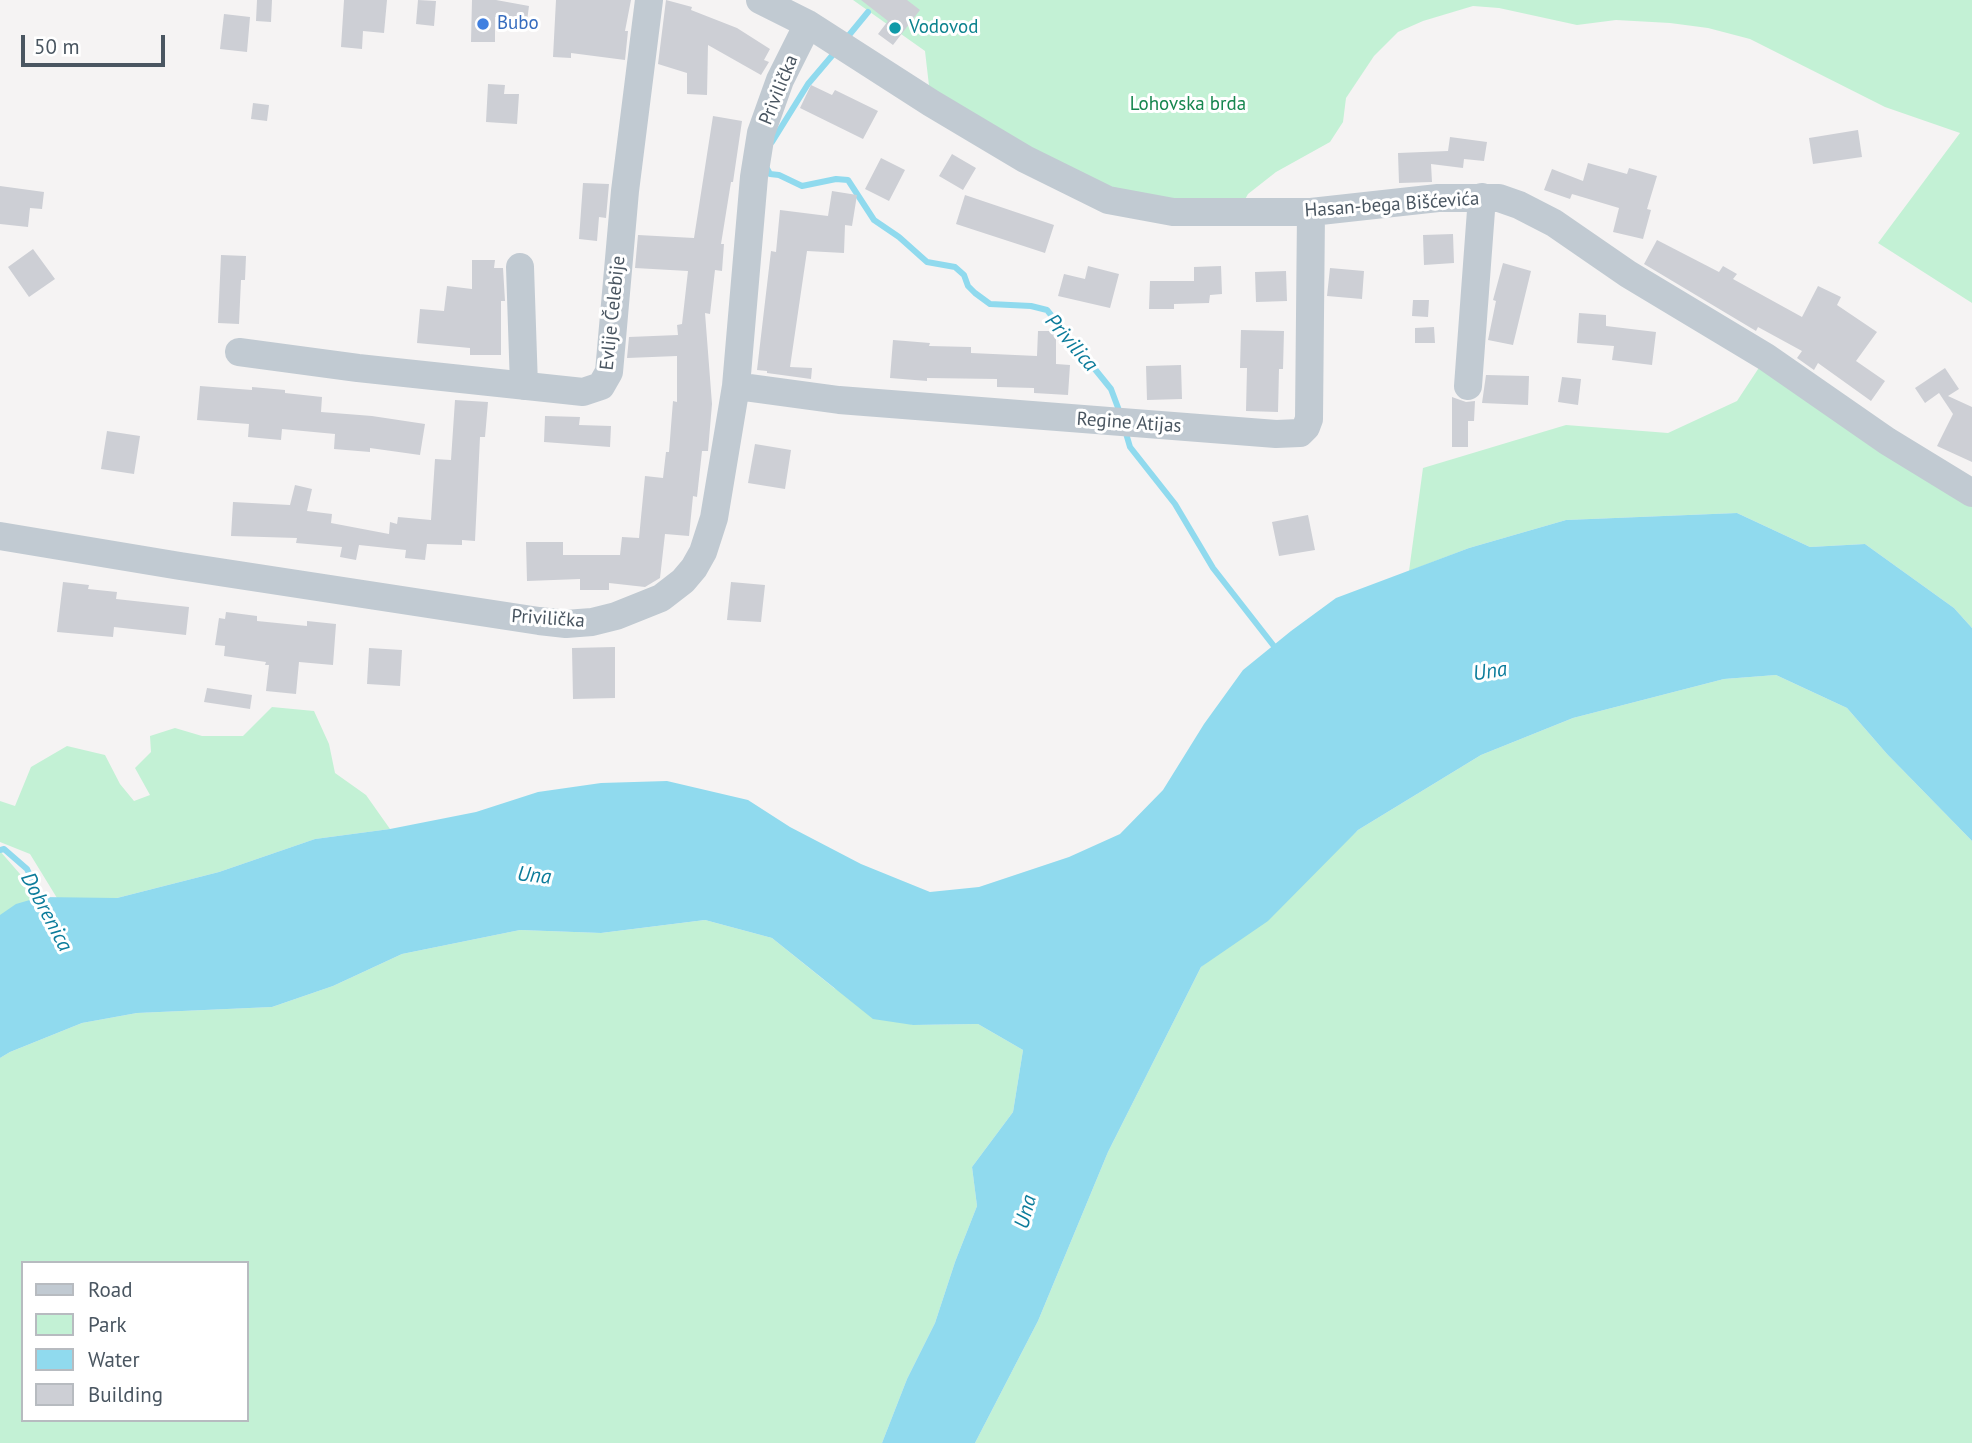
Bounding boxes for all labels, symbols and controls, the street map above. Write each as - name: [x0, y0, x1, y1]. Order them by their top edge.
- place label: Bubo: [497, 13, 539, 35]
- marker: Bubo: [475, 16, 491, 32]
- place label: Vodovod: [909, 17, 978, 39]
- marker: Vodovod: [887, 20, 903, 36]
- scale bar: [24, 21, 168, 65]
- text: 50 m: [34, 33, 80, 60]
- street label: Privilička: [755, 52, 803, 128]
- park label: Lohovska brda: [1130, 94, 1246, 116]
- street label: Hasan-bega Bišćevića: [1304, 188, 1480, 222]
- street label: Evlije Čelebije: [596, 255, 630, 371]
- water label: Privilica: [1039, 309, 1103, 377]
- street label: Regine Atijas: [1076, 408, 1182, 438]
- street label: Privilička: [511, 605, 585, 633]
- water label: Una: [1471, 657, 1509, 687]
- water label: Una: [516, 862, 552, 890]
- water label: Dobrenica: [15, 868, 77, 956]
- water label: Una: [1009, 1192, 1043, 1232]
- legend: [21, 1261, 248, 1422]
- text: Road: [88, 1276, 132, 1303]
- text: Park: [88, 1311, 127, 1338]
- text: Water: [88, 1346, 140, 1373]
- text: Building: [88, 1381, 163, 1408]

